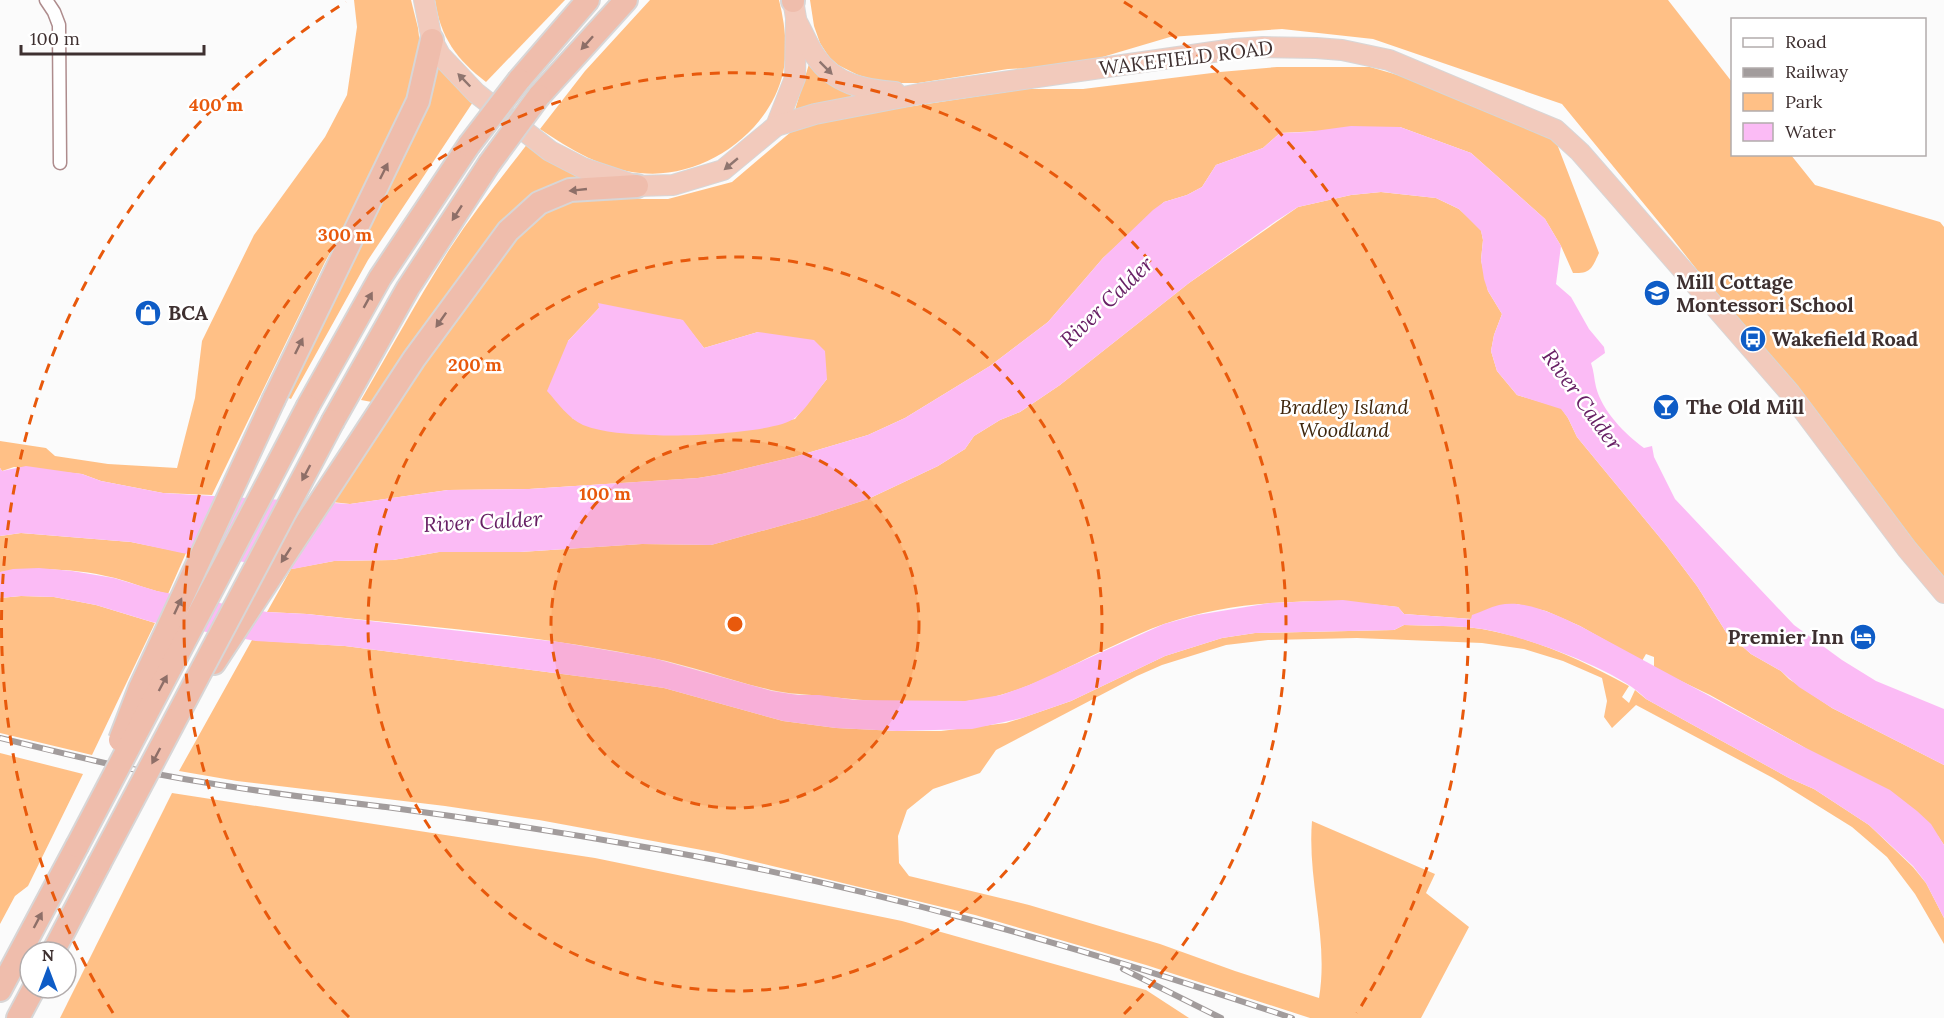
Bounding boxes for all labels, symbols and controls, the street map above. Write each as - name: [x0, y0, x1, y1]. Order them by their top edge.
- scale bar: [21, 18, 204, 56]
- legend: [1731, 18, 1926, 156]
- text: 100 m: [30, 27, 80, 50]
- text: Road: [1785, 30, 1827, 53]
- street label: WAKEFIELD ROAD: [1098, 34, 1274, 81]
- one-way arrow: [581, 35, 594, 50]
- one-way arrow: [818, 60, 832, 74]
- text: Railway: [1785, 60, 1849, 83]
- one-way arrow: [458, 73, 471, 88]
- text: Park: [1785, 90, 1823, 113]
- text: 400 m: [189, 93, 243, 116]
- text: Water: [1785, 120, 1836, 143]
- one-way arrow: [724, 157, 739, 170]
- one-way arrow: [379, 162, 389, 179]
- one-way arrow: [569, 185, 588, 195]
- one-way arrow: [451, 205, 463, 221]
- text: 300 m: [318, 223, 373, 246]
- water label: River Calder: [1054, 250, 1159, 353]
- place label: Mill Cottage Montessori School: [1676, 269, 1854, 317]
- school or university icon: Mill Cottage Montessori School: [1642, 278, 1672, 308]
- one-way arrow: [362, 292, 373, 308]
- shop icon: BCA: [133, 298, 163, 328]
- place label: BCA: [168, 300, 209, 325]
- one-way arrow: [435, 312, 447, 328]
- bus stop icon: Wakefield Road: [1738, 324, 1768, 354]
- place label: Wakefield Road: [1772, 326, 1918, 351]
- one-way arrow: [295, 338, 304, 355]
- water label: River Calder: [1536, 344, 1629, 456]
- text: 200 m: [448, 353, 502, 376]
- bar icon: The Old Mill: [1651, 392, 1681, 422]
- park label: Bradley Island Woodland: [1280, 394, 1409, 442]
- place label: The Old Mill: [1686, 394, 1804, 419]
- one-way arrow: [301, 464, 311, 481]
- text: 100 m: [579, 482, 631, 505]
- water label: River Calder: [423, 505, 544, 538]
- one-way arrow: [280, 546, 292, 562]
- one-way arrow: [173, 597, 182, 614]
- centre of rings: [725, 614, 745, 634]
- hotel icon: Premier Inn: [1848, 622, 1878, 652]
- place label: Premier Inn: [1727, 624, 1844, 649]
- one-way arrow: [158, 674, 168, 691]
- one-way arrow: [151, 748, 161, 765]
- one-way arrow: [33, 911, 43, 928]
- north arrow: [18, 940, 78, 1000]
- text: N: [42, 945, 54, 965]

